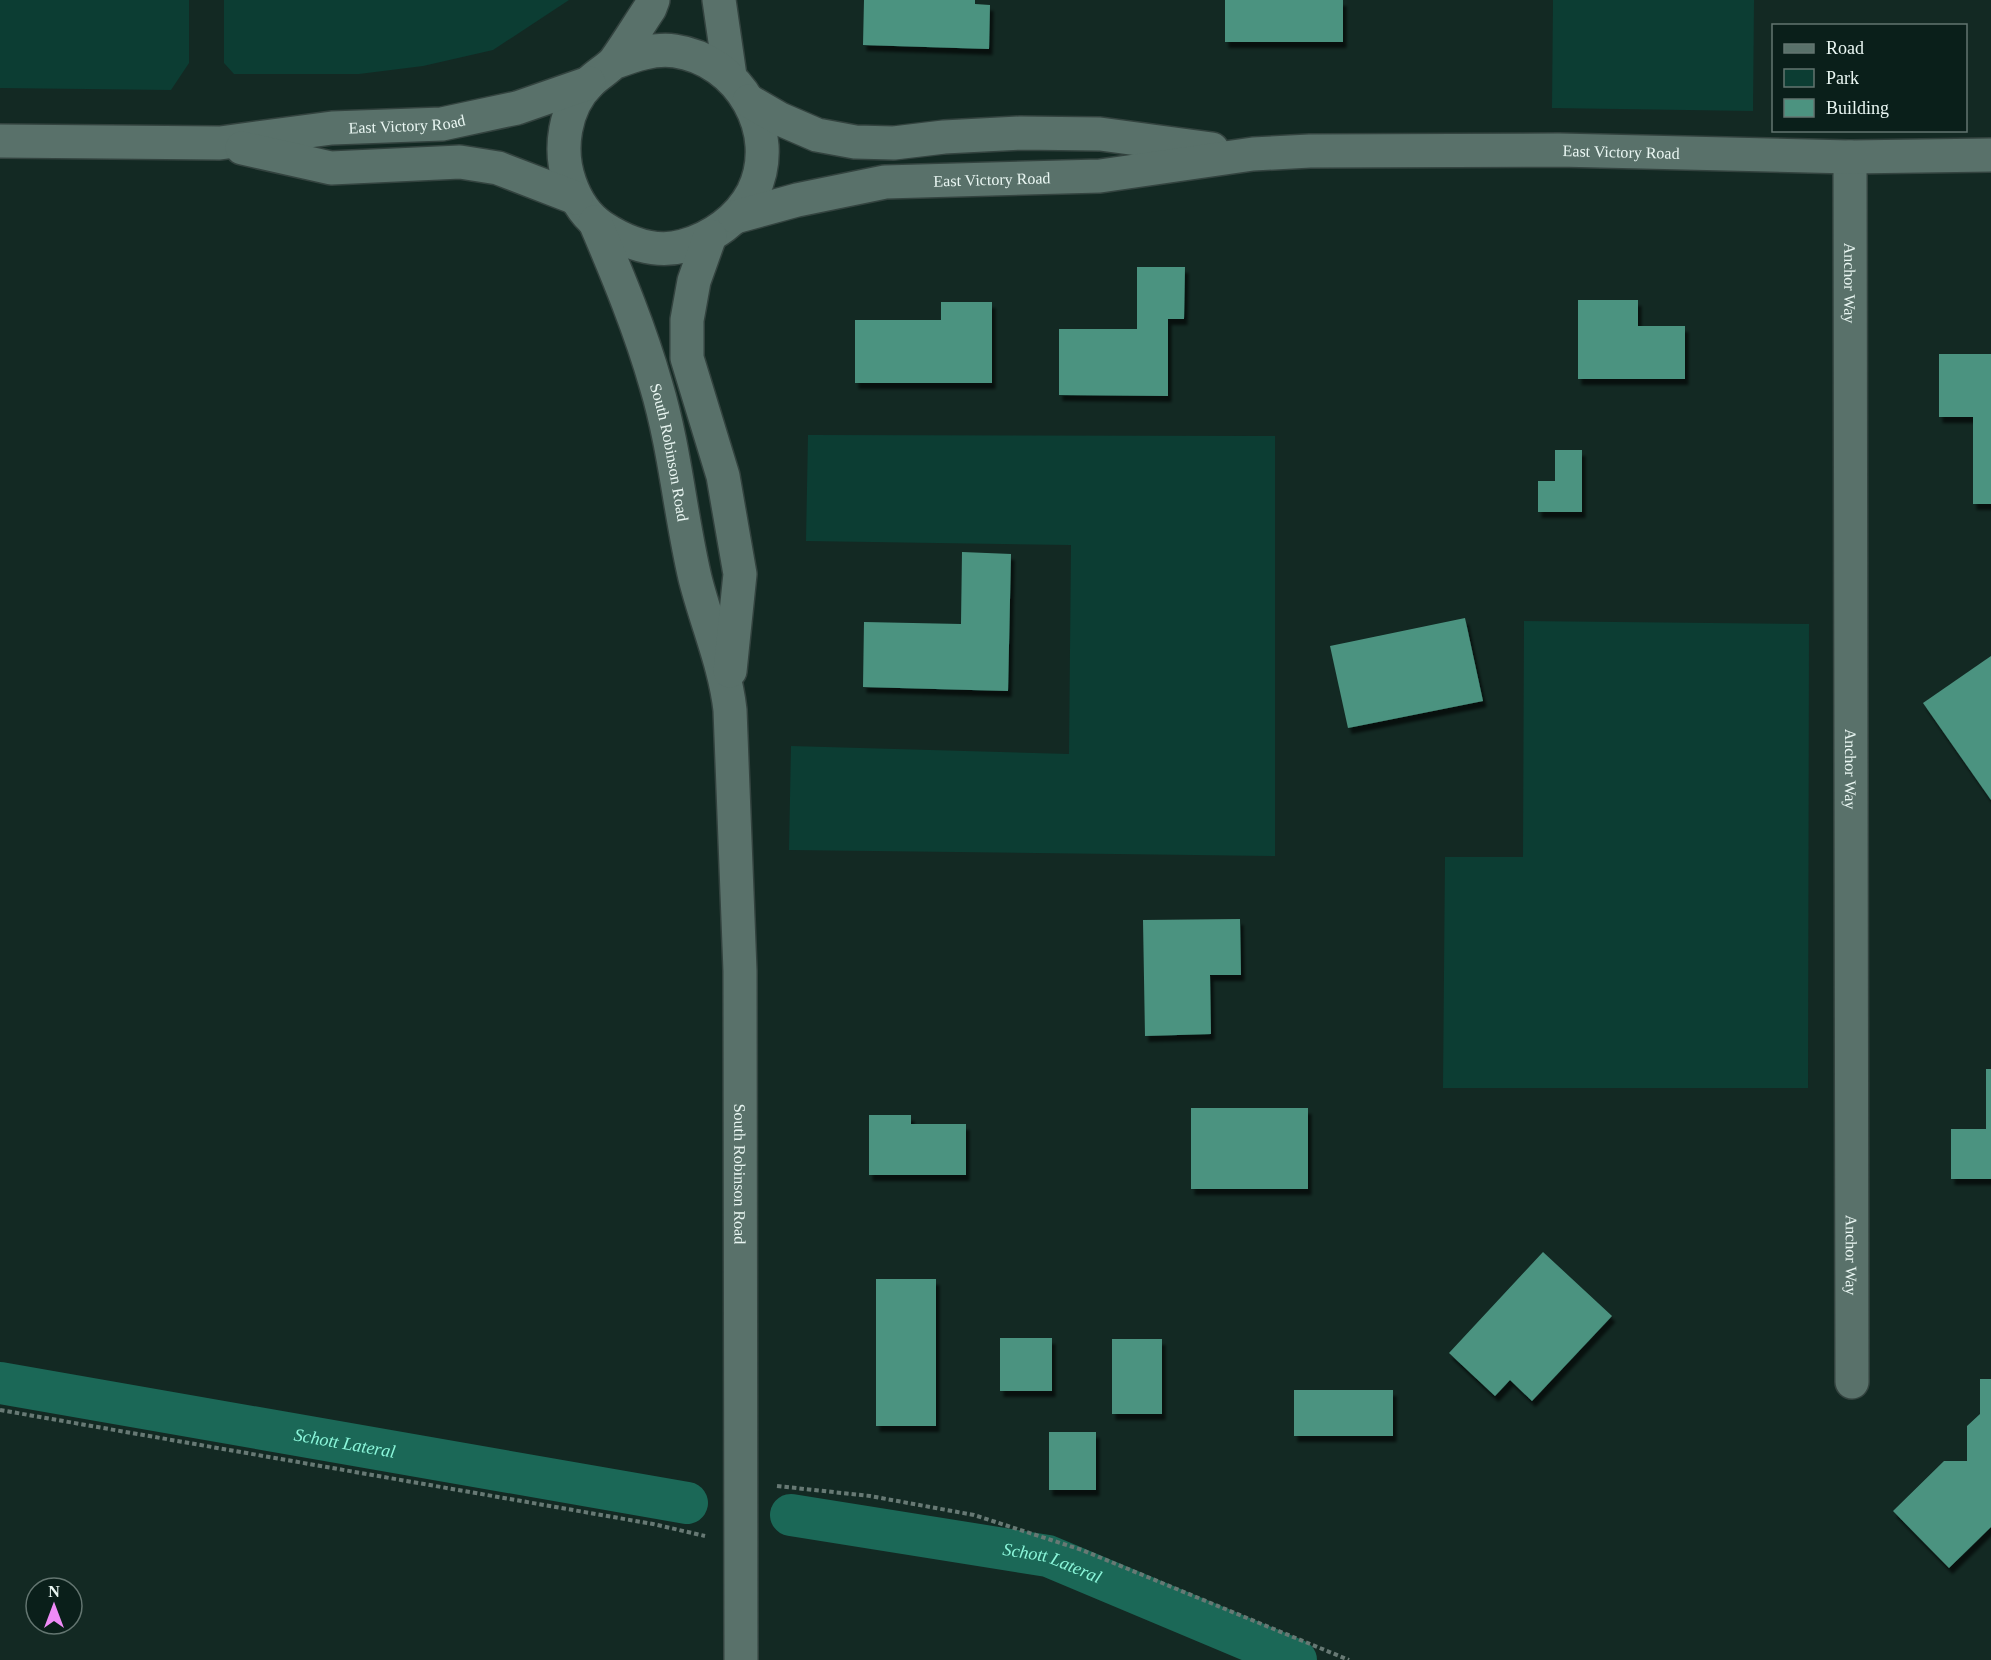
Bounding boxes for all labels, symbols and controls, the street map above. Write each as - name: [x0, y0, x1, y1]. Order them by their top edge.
- legend: [1772, 24, 1967, 132]
- text: Road: [1826, 38, 1864, 58]
- text: Park: [1826, 68, 1859, 88]
- text: Building: [1826, 98, 1889, 118]
- street label: East Victory Road: [348, 111, 467, 136]
- street label: East Victory Road: [1562, 142, 1680, 162]
- street label: East Victory Road: [933, 169, 1051, 190]
- street label: Anchor Way: [1840, 243, 1858, 323]
- street label: South Robinson Road: [647, 381, 692, 523]
- street label: Anchor Way: [1841, 729, 1859, 809]
- street label: South Robinson Road: [731, 1104, 748, 1244]
- street label: Anchor Way: [1842, 1215, 1860, 1295]
- water label: Schott Lateral: [293, 1425, 397, 1462]
- water label: Schott Lateral: [1001, 1539, 1104, 1587]
- north arrow: [24, 1576, 84, 1636]
- text: N: [48, 1583, 60, 1600]

